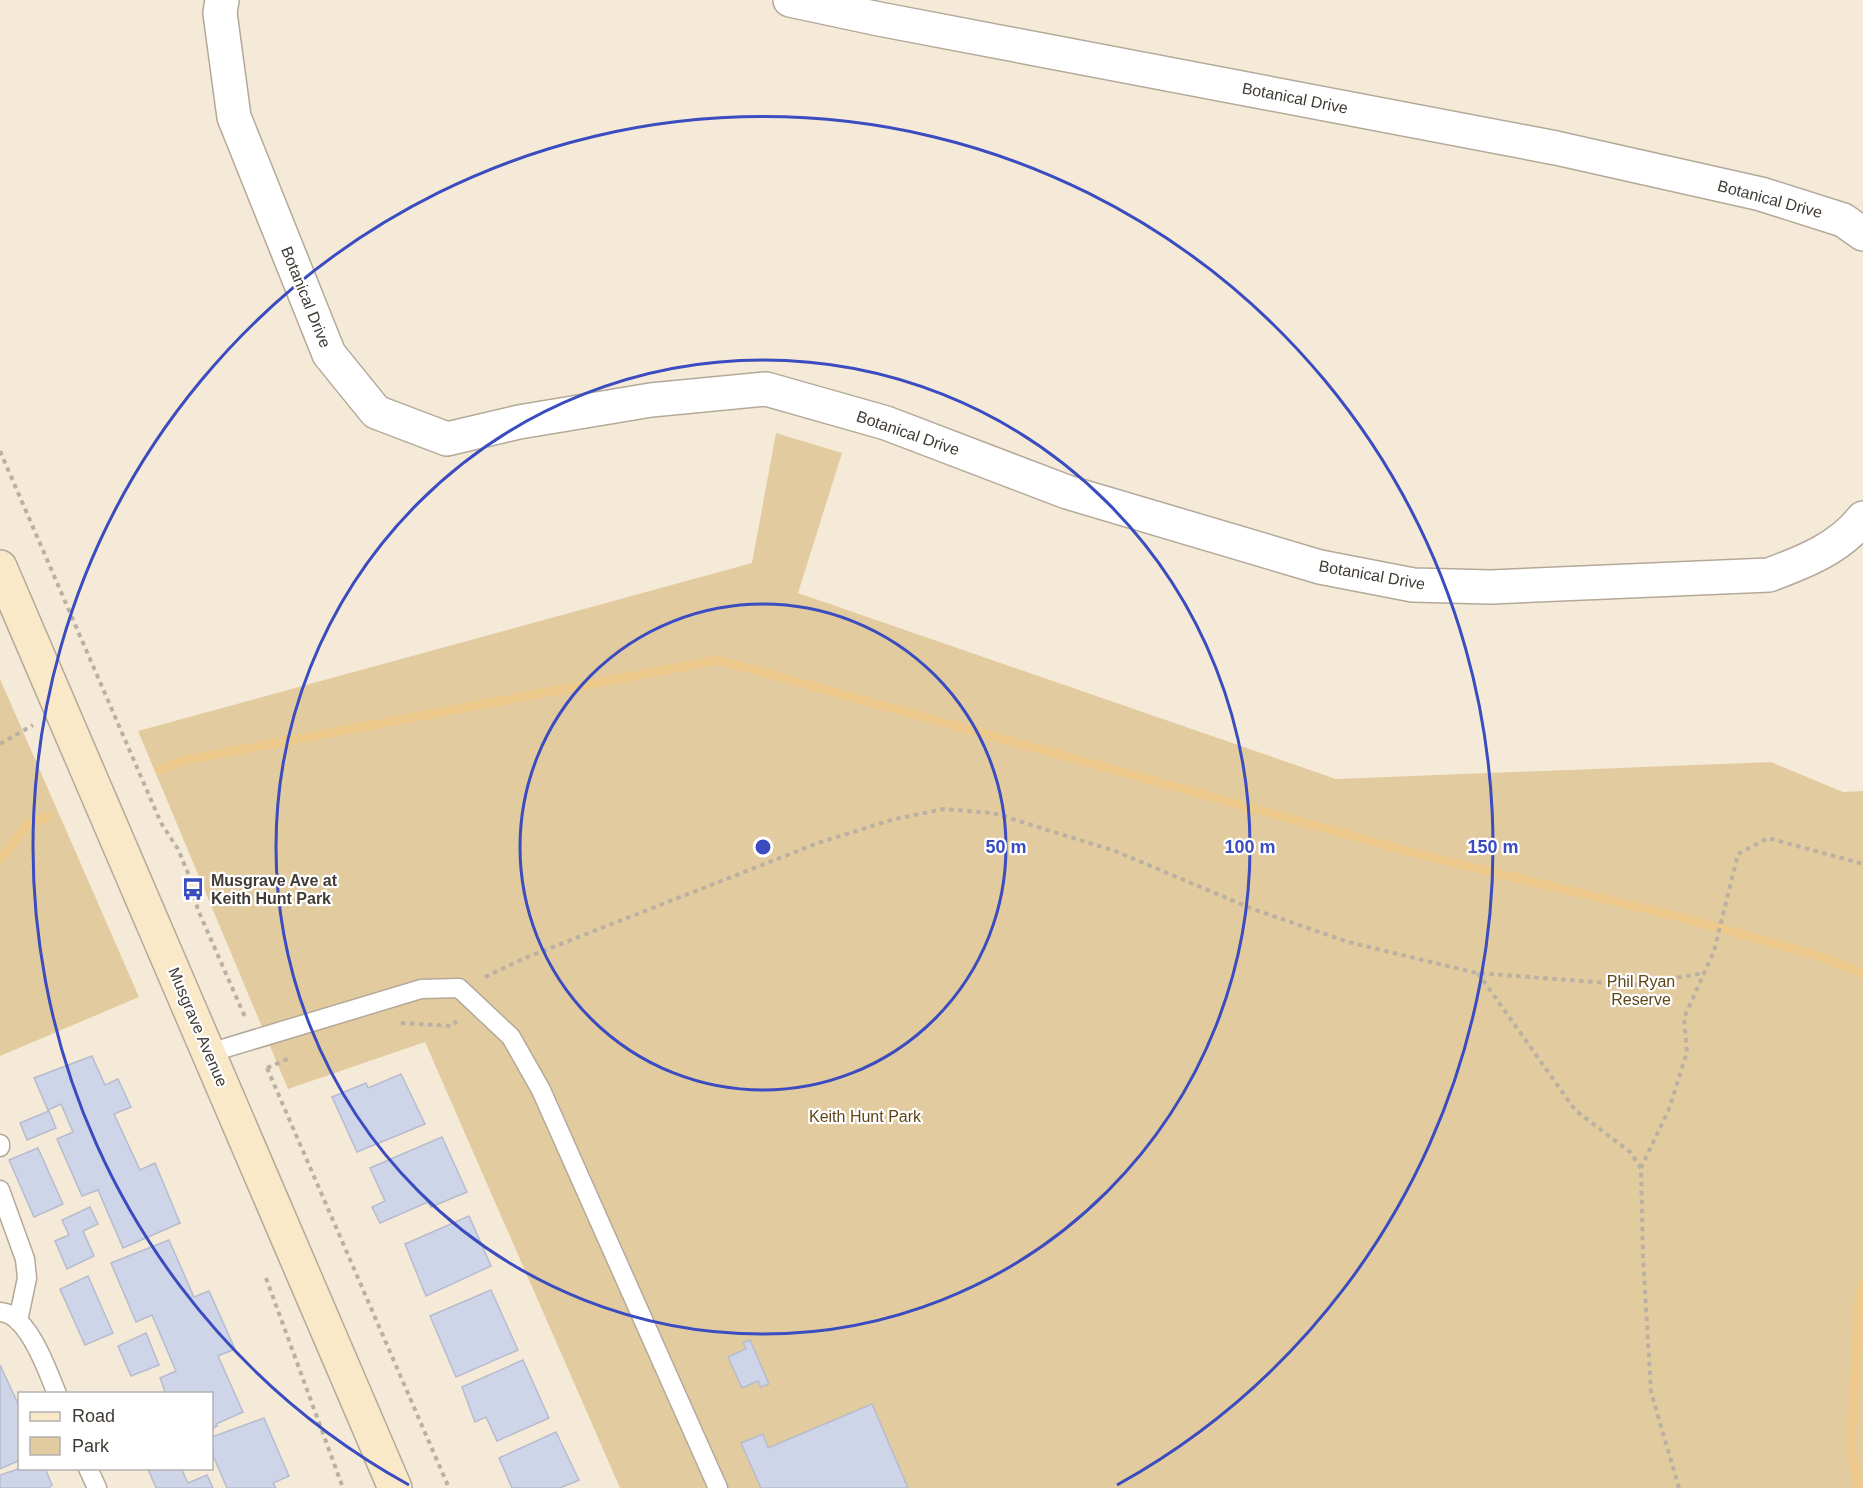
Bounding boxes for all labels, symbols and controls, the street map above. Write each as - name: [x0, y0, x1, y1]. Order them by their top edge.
- street label: Botanical Drive: [1241, 79, 1350, 117]
- street label: Botanical Drive: [1716, 177, 1824, 221]
- street label: Botanical Drive: [278, 244, 334, 350]
- street label: Botanical Drive: [854, 407, 962, 459]
- street label: Botanical Drive: [1318, 557, 1427, 593]
- centre of rings: [753, 837, 773, 857]
- text: 50 m: [985, 837, 1027, 857]
- text: 100 m: [1224, 837, 1276, 857]
- text: 150 m: [1467, 837, 1519, 857]
- place label: Musgrave Ave at Keith Hunt Park: [211, 872, 338, 907]
- bus stop icon: Musgrave Ave at Keith Hunt Park: [180, 876, 206, 902]
- street label: Musgrave Avenue: [165, 965, 231, 1089]
- park label: Phil Ryan Reserve: [1607, 973, 1675, 1008]
- park label: Keith Hunt Park: [809, 1108, 922, 1125]
- legend: [18, 1392, 213, 1470]
- text: Road: [72, 1406, 115, 1426]
- text: Park: [72, 1436, 110, 1456]

